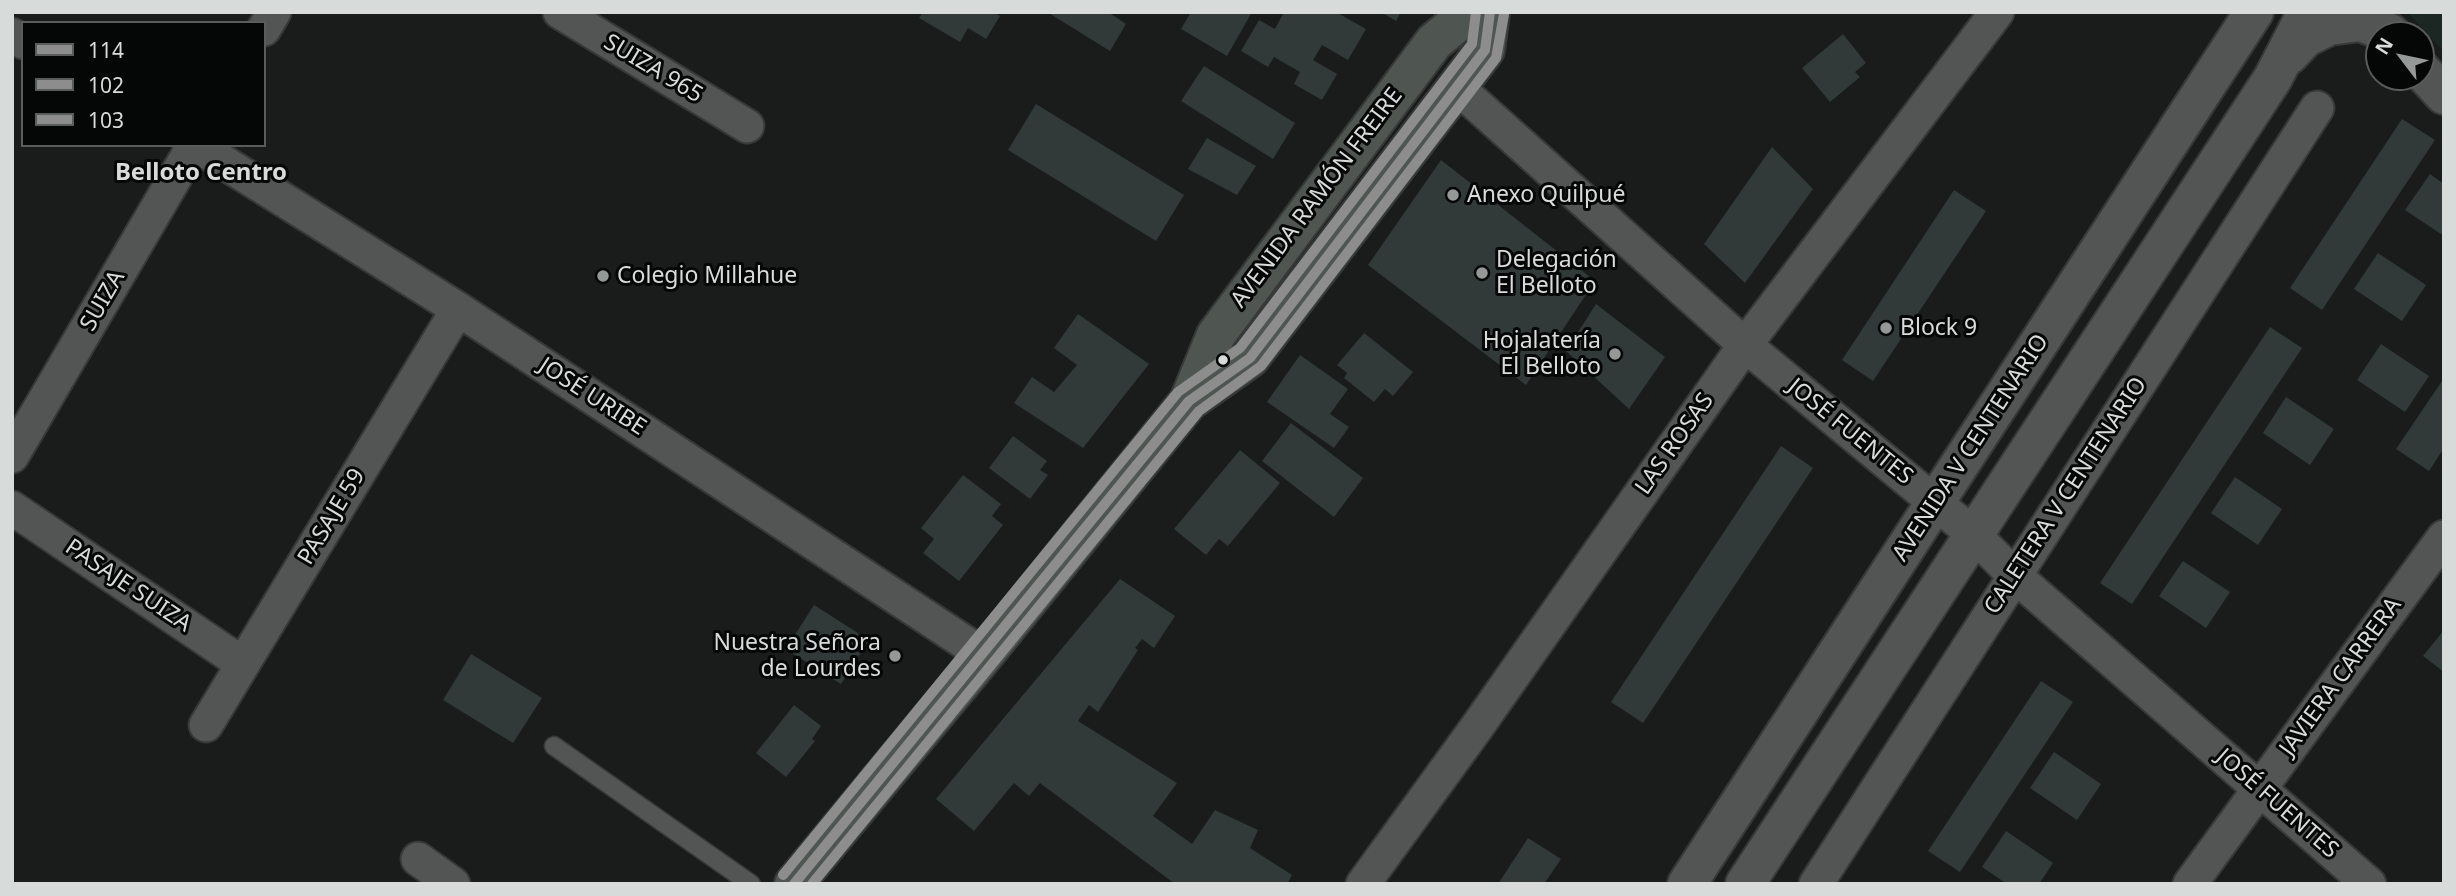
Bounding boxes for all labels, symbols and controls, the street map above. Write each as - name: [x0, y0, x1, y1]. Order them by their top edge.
- legend: [21, 21, 266, 147]
- north arrow: [2365, 21, 2435, 91]
- street label: SUIZA 965: [599, 29, 707, 109]
- text: N: [2369, 32, 2399, 59]
- text: 114: [88, 36, 124, 64]
- text: 102: [88, 71, 124, 99]
- street label: AVENIDA RAMÓN FREIRE: [1225, 83, 1409, 313]
- text: 103: [88, 106, 124, 134]
- district label: Belloto Centro: [115, 159, 287, 187]
- place label: Anexo Quilpué: [1467, 181, 1625, 209]
- marker: Anexo Quilpué: [1445, 187, 1461, 203]
- place label: Delegación El Belloto: [1496, 246, 1617, 300]
- place label: Colegio Millahue: [617, 262, 797, 290]
- marker: Delegación El Belloto: [1474, 265, 1490, 281]
- street label: SUIZA: [75, 266, 131, 336]
- marker: Colegio Millahue: [595, 268, 611, 284]
- place label: Block 9: [1900, 314, 1977, 342]
- marker: Block 9: [1878, 320, 1894, 336]
- place label: Hojalatería El Belloto: [1483, 327, 1601, 381]
- street label: AVENIDA V CENTENARIO: [1887, 329, 2055, 567]
- marker: Hojalatería El Belloto: [1607, 346, 1623, 362]
- street label: JOSÉ URIBE: [533, 352, 651, 442]
- unlabelled marker: [1216, 353, 1230, 367]
- street label: CALETERA V CENTENARIO: [1979, 372, 2153, 620]
- street label: JOSÉ FUENTES: [1782, 373, 1918, 491]
- street label: LAS ROSAS: [1630, 388, 1720, 500]
- street label: PASAJE 59: [293, 464, 371, 570]
- street label: PASAJE SUIZA: [60, 534, 196, 638]
- street label: JAVIERA CARRERA: [2274, 592, 2408, 762]
- place label: Nuestra Señora de Lourdes: [713, 629, 881, 683]
- marker: Nuestra Señora de Lourdes: [887, 648, 903, 664]
- street label: JOSÉ FUENTES: [2210, 743, 2344, 865]

